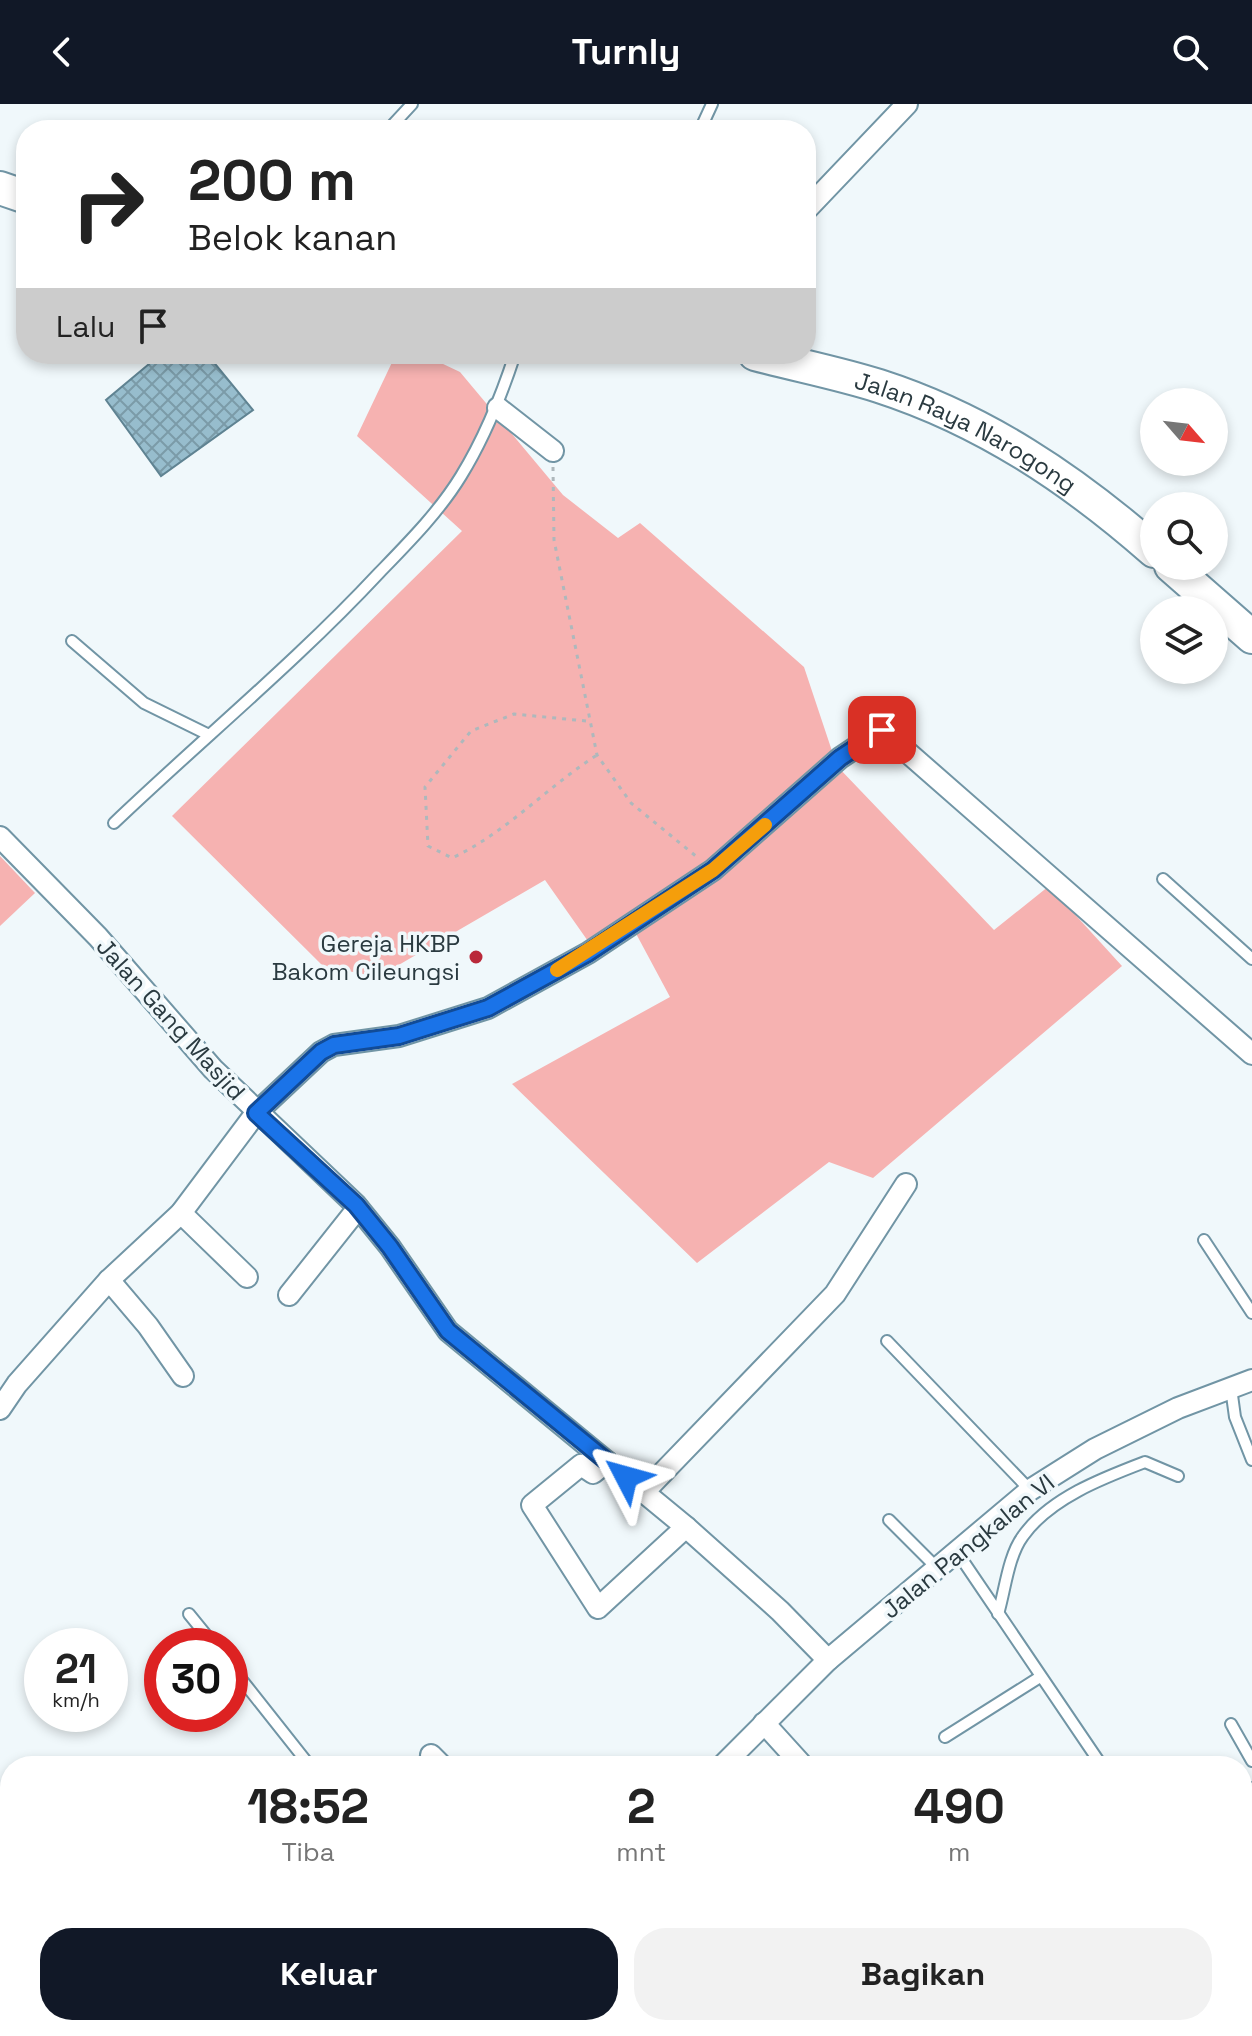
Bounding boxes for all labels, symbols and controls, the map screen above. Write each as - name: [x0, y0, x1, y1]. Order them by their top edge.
- text: Turnly: [572, 29, 680, 75]
- icon: back: [40, 30, 84, 74]
- icon: search: [1168, 30, 1212, 74]
- text: 200 m: [188, 145, 356, 216]
- icon: right: [56, 152, 160, 256]
- text: Belok kanan: [188, 215, 397, 261]
- icon: arrive: [131, 304, 175, 348]
- text: Lalu: [56, 307, 115, 346]
- street label: Jalan Raya Narogong: [851, 364, 1083, 500]
- north arrow: [1140, 388, 1228, 476]
- map controls: [1140, 388, 1228, 684]
- button: search: [1140, 492, 1228, 580]
- button: layers: [1140, 596, 1228, 684]
- pin: [848, 696, 916, 764]
- icon: arrive: [860, 708, 904, 752]
- place label: Gereja HKBP Bakom Cileungsi: [272, 928, 460, 987]
- street label: Jalan Gang Masjid: [90, 931, 252, 1107]
- marker: Gereja HKBP Bakom Cileungsi: [467, 948, 485, 966]
- position arrow: [584, 1435, 668, 1519]
- street label: Jalan Pangkalan VI: [875, 1467, 1061, 1625]
- speed limit sign: 30: [144, 1628, 248, 1732]
- text: 21: [55, 1644, 97, 1695]
- text: km/h: [52, 1687, 100, 1713]
- text: 18:52: [247, 1776, 369, 1837]
- text: 2: [627, 1776, 655, 1837]
- text: 490: [913, 1776, 1005, 1837]
- text: Tiba: [282, 1835, 335, 1869]
- text: mnt: [616, 1835, 666, 1869]
- text: m: [948, 1835, 970, 1869]
- button: Keluar: [40, 1928, 618, 2020]
- button: Bagikan: [634, 1928, 1212, 2020]

